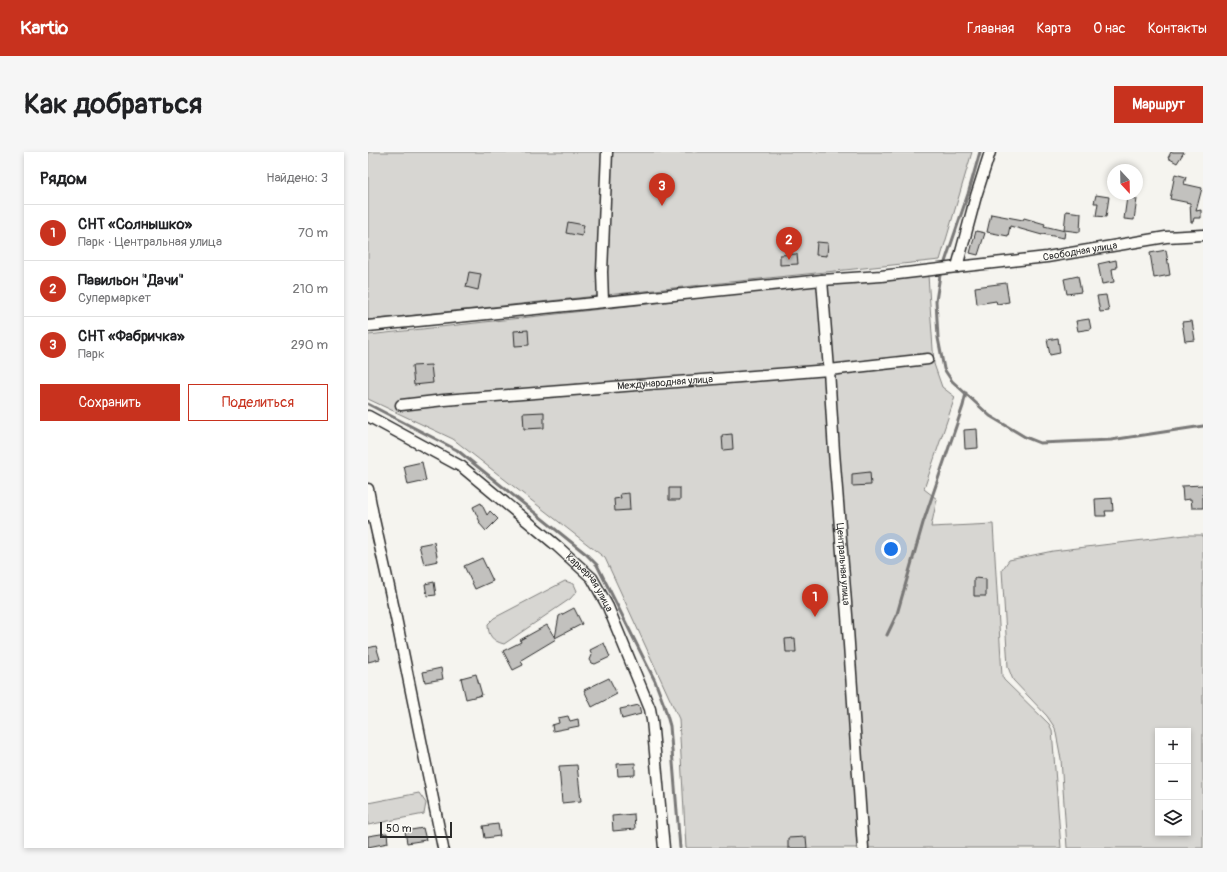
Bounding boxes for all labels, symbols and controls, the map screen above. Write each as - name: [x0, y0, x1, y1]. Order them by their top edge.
- text: Kartio: [20, 16, 68, 40]
- text: Главная: [967, 20, 1014, 37]
- text: Карта: [1036, 20, 1071, 37]
- text: О нас: [1093, 20, 1126, 37]
- text: Контакты: [1148, 20, 1207, 37]
- button: Маршрут: [1114, 86, 1203, 123]
- text: Как добраться: [24, 87, 202, 122]
- north arrow: [1107, 164, 1143, 200]
- text: Рядом: [40, 168, 87, 189]
- text: Найдено: 3: [266, 170, 328, 186]
- pin: 3: [649, 173, 675, 206]
- text: СНТ «Солнышко»: [78, 215, 192, 234]
- text: 1: [50, 225, 56, 241]
- text: 70 m: [298, 225, 328, 241]
- pin: 2: [776, 227, 802, 260]
- text: Парк · Центральная улица: [78, 234, 222, 250]
- street label: Свободная улица: [1042, 239, 1118, 263]
- text: Павильон "Дачи": [78, 271, 184, 290]
- text: 2: [49, 281, 57, 297]
- text: 210 m: [292, 281, 328, 297]
- text: Супермаркет: [78, 290, 151, 306]
- text: СНТ «Фабричка»: [78, 327, 185, 346]
- text: 3: [49, 337, 57, 353]
- text: 290 m: [291, 337, 328, 353]
- text: Парк: [78, 346, 105, 362]
- street label: Международная улица: [617, 373, 714, 392]
- button: Сохранить: [40, 384, 180, 421]
- button: Поделиться: [188, 384, 328, 421]
- street label: Центральная улица: [834, 522, 852, 606]
- your location: [881, 539, 901, 559]
- street label: Карьерная улица: [563, 551, 615, 614]
- pin: 1: [802, 584, 828, 617]
- map controls: [1155, 728, 1191, 836]
- button: +: [1155, 728, 1191, 764]
- button: −: [1155, 764, 1191, 800]
- button: layers: [1155, 800, 1191, 836]
- scale bar: [380, 820, 452, 839]
- text: 50 m: [386, 822, 412, 835]

